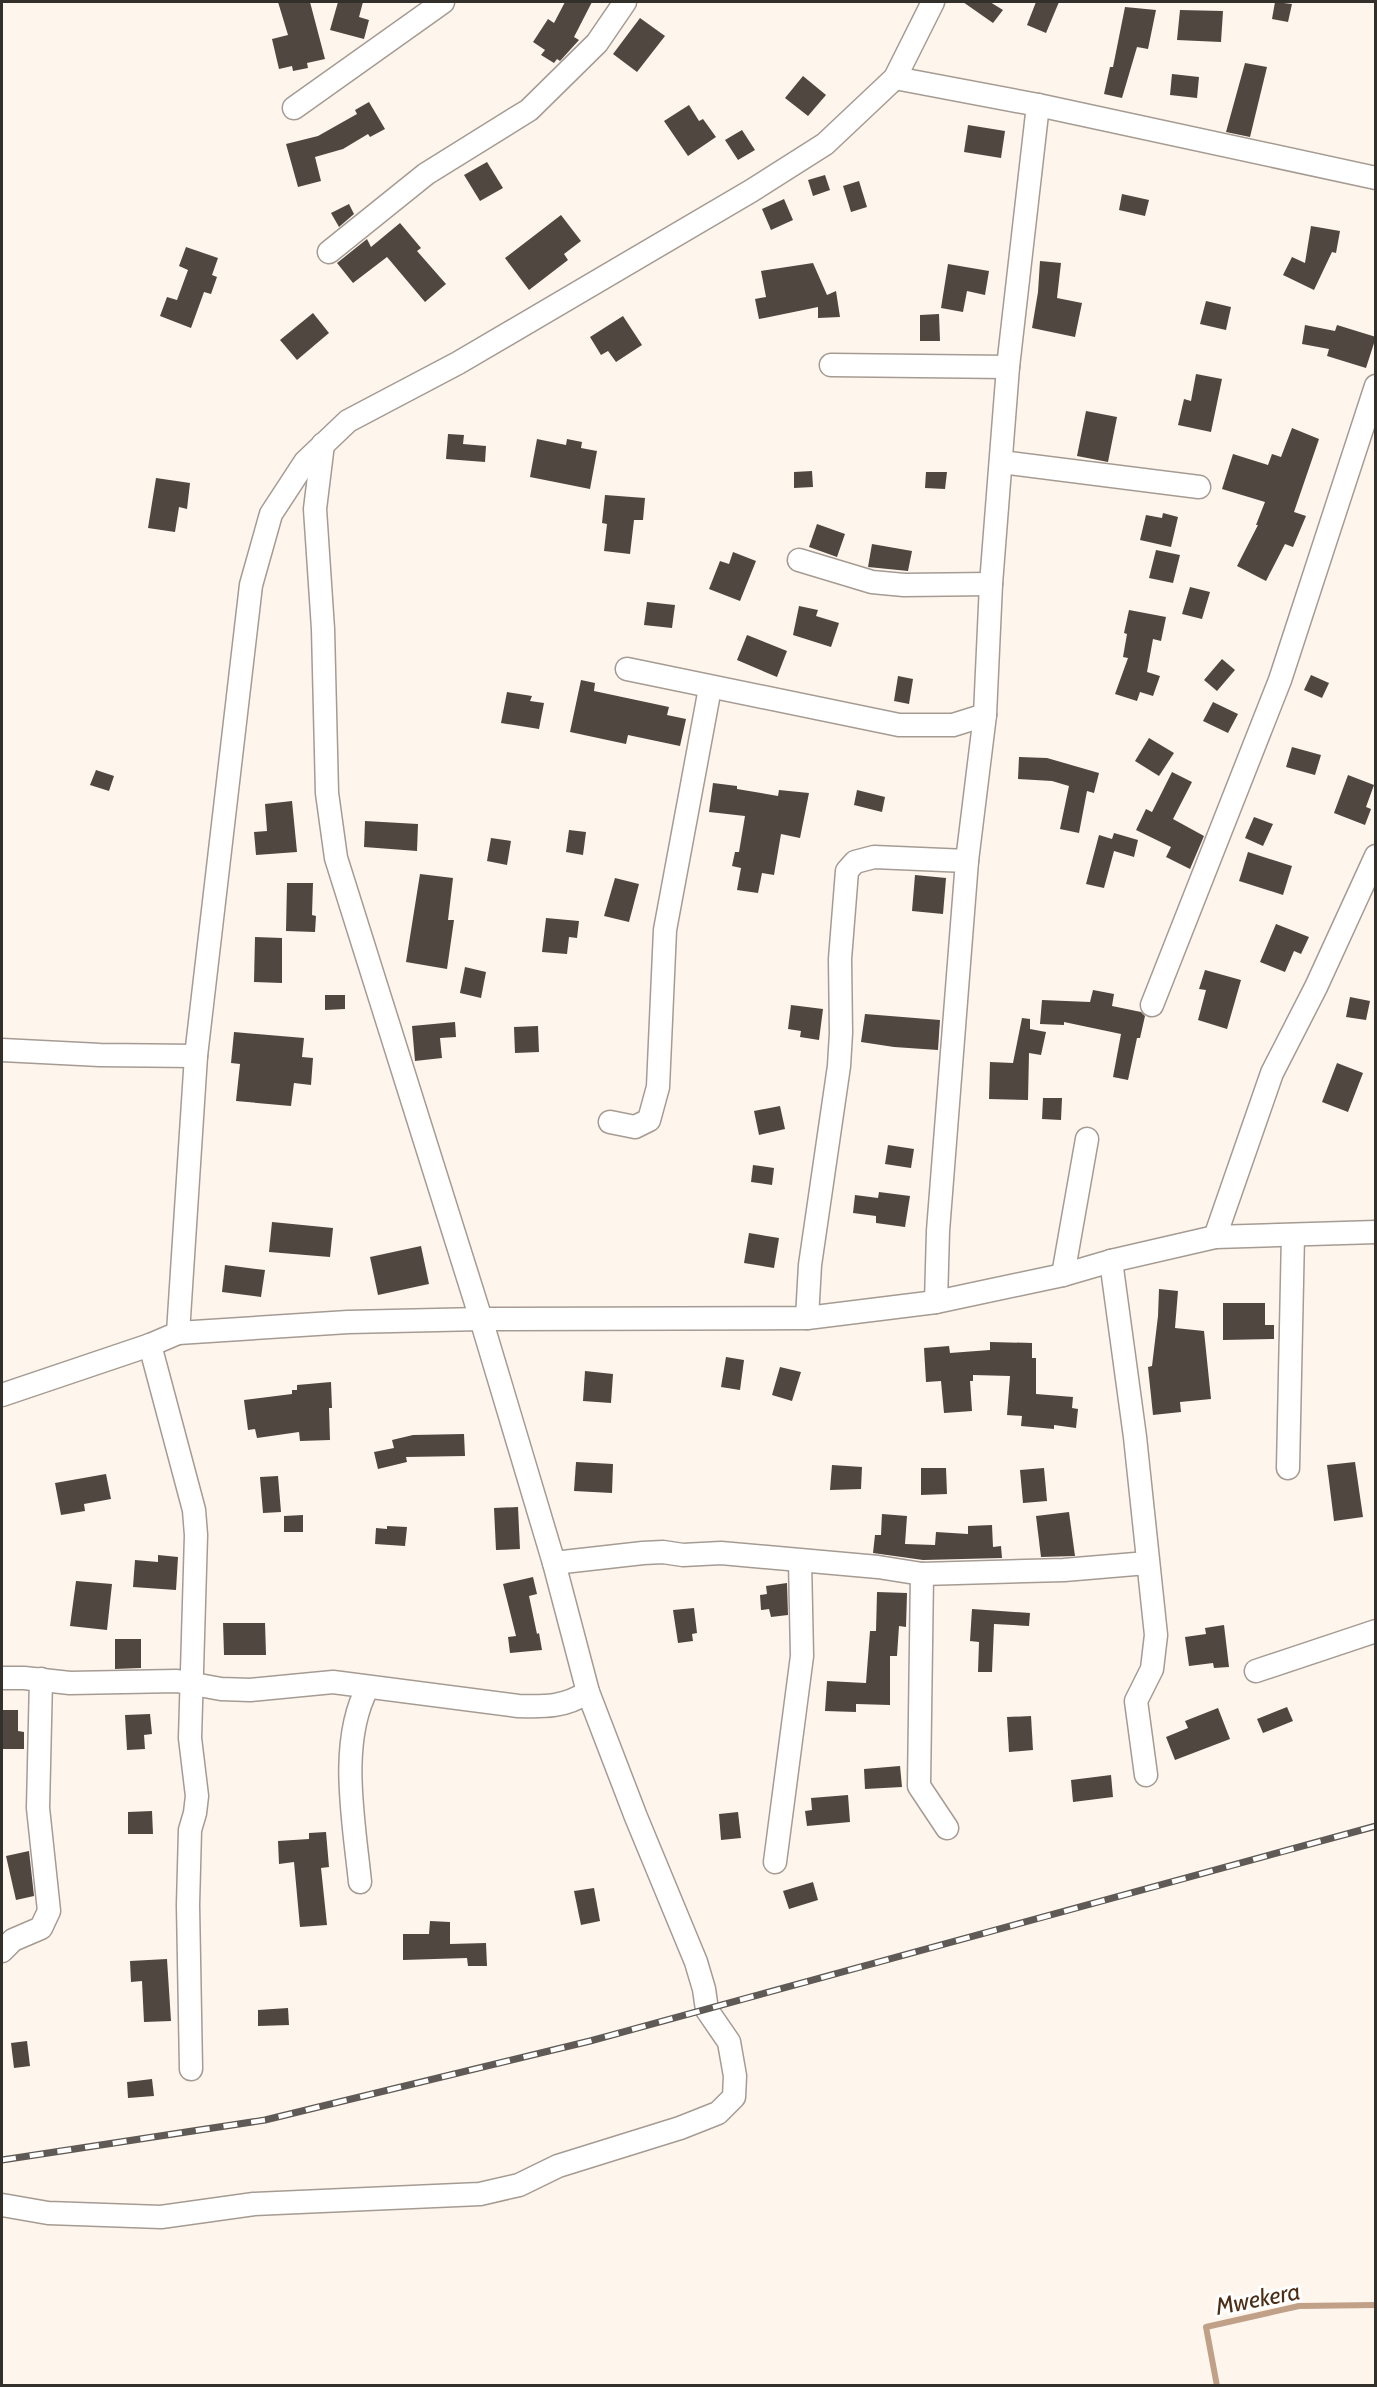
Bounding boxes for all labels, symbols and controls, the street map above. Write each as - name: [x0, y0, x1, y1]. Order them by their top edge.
- water label: Mwekera: [1212, 2276, 1303, 2321]

